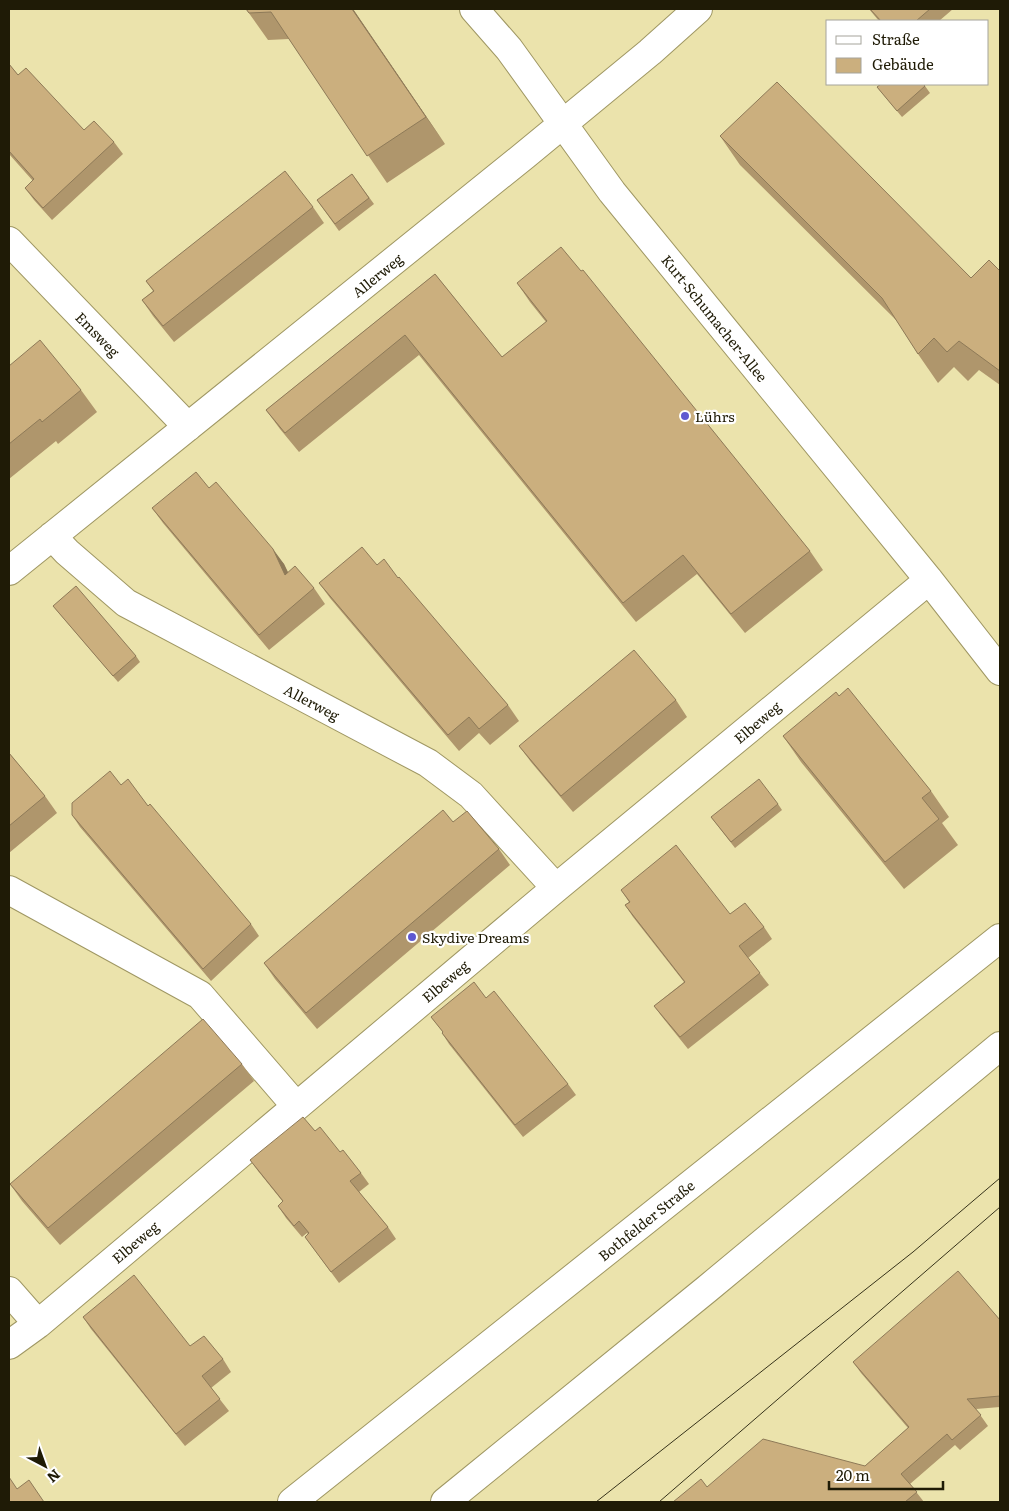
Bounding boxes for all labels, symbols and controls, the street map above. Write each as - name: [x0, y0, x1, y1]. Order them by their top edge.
- legend: [826, 20, 989, 85]
- text: Straße: [872, 27, 920, 50]
- text: Gebäude: [872, 52, 934, 75]
- street label: Allerweg: [347, 248, 407, 302]
- street label: Kurt-Schumacher-Allee: [657, 250, 773, 386]
- street label: Emsweg: [71, 307, 125, 361]
- place label: Lührs: [695, 406, 735, 426]
- marker: Lührs: [679, 410, 691, 422]
- street label: Allerweg: [281, 679, 343, 725]
- street label: Elbeweg: [729, 696, 785, 748]
- place label: Skydive Dreams: [422, 927, 529, 947]
- marker: Skydive Dreams: [406, 931, 418, 943]
- street label: Elbeweg: [417, 955, 473, 1007]
- street label: Bothfelder Straße: [594, 1175, 698, 1265]
- street label: Elbeweg: [107, 1216, 163, 1268]
- north arrow: [20, 1441, 70, 1491]
- scale bar: [829, 1458, 943, 1490]
- text: 20 m: [836, 1463, 870, 1486]
- text: N: [43, 1465, 65, 1488]

